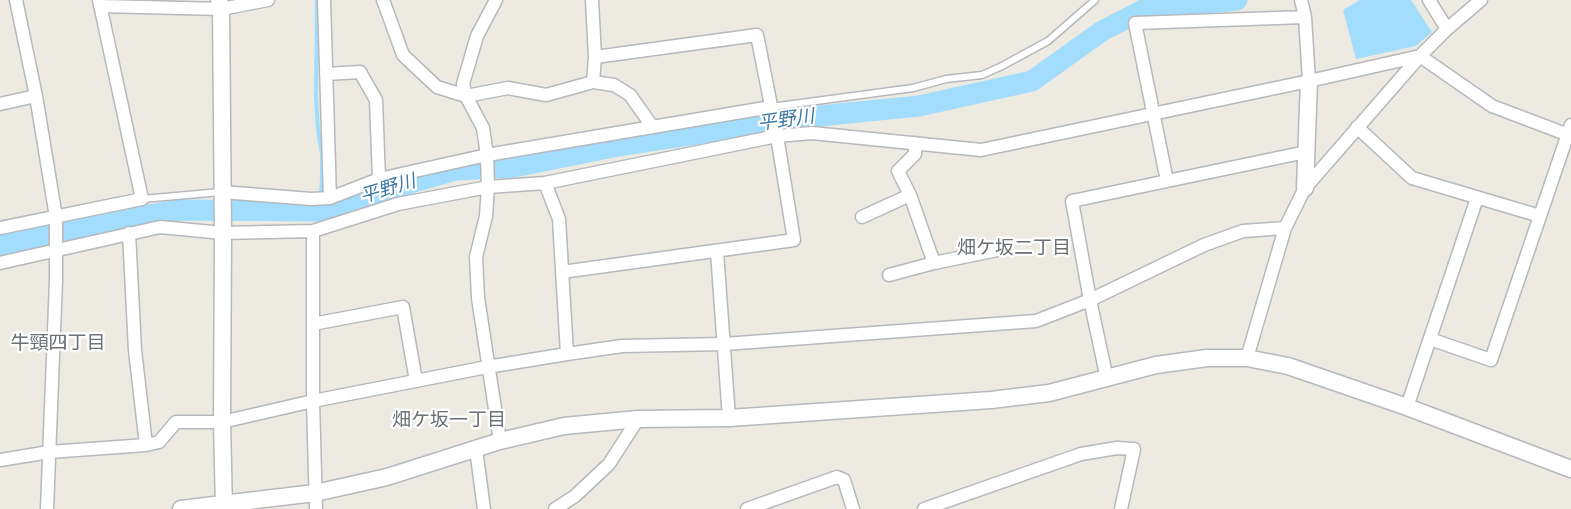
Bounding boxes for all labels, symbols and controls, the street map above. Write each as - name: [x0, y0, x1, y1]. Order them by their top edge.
- water label: 平野川: [756, 106, 816, 136]
- water label: 平野川: [357, 171, 419, 209]
- district label: 畑ケ坂二丁目: [957, 238, 1071, 260]
- district label: 牛頸四丁目: [11, 333, 105, 355]
- district label: 畑ケ坂一丁目: [392, 410, 506, 432]

